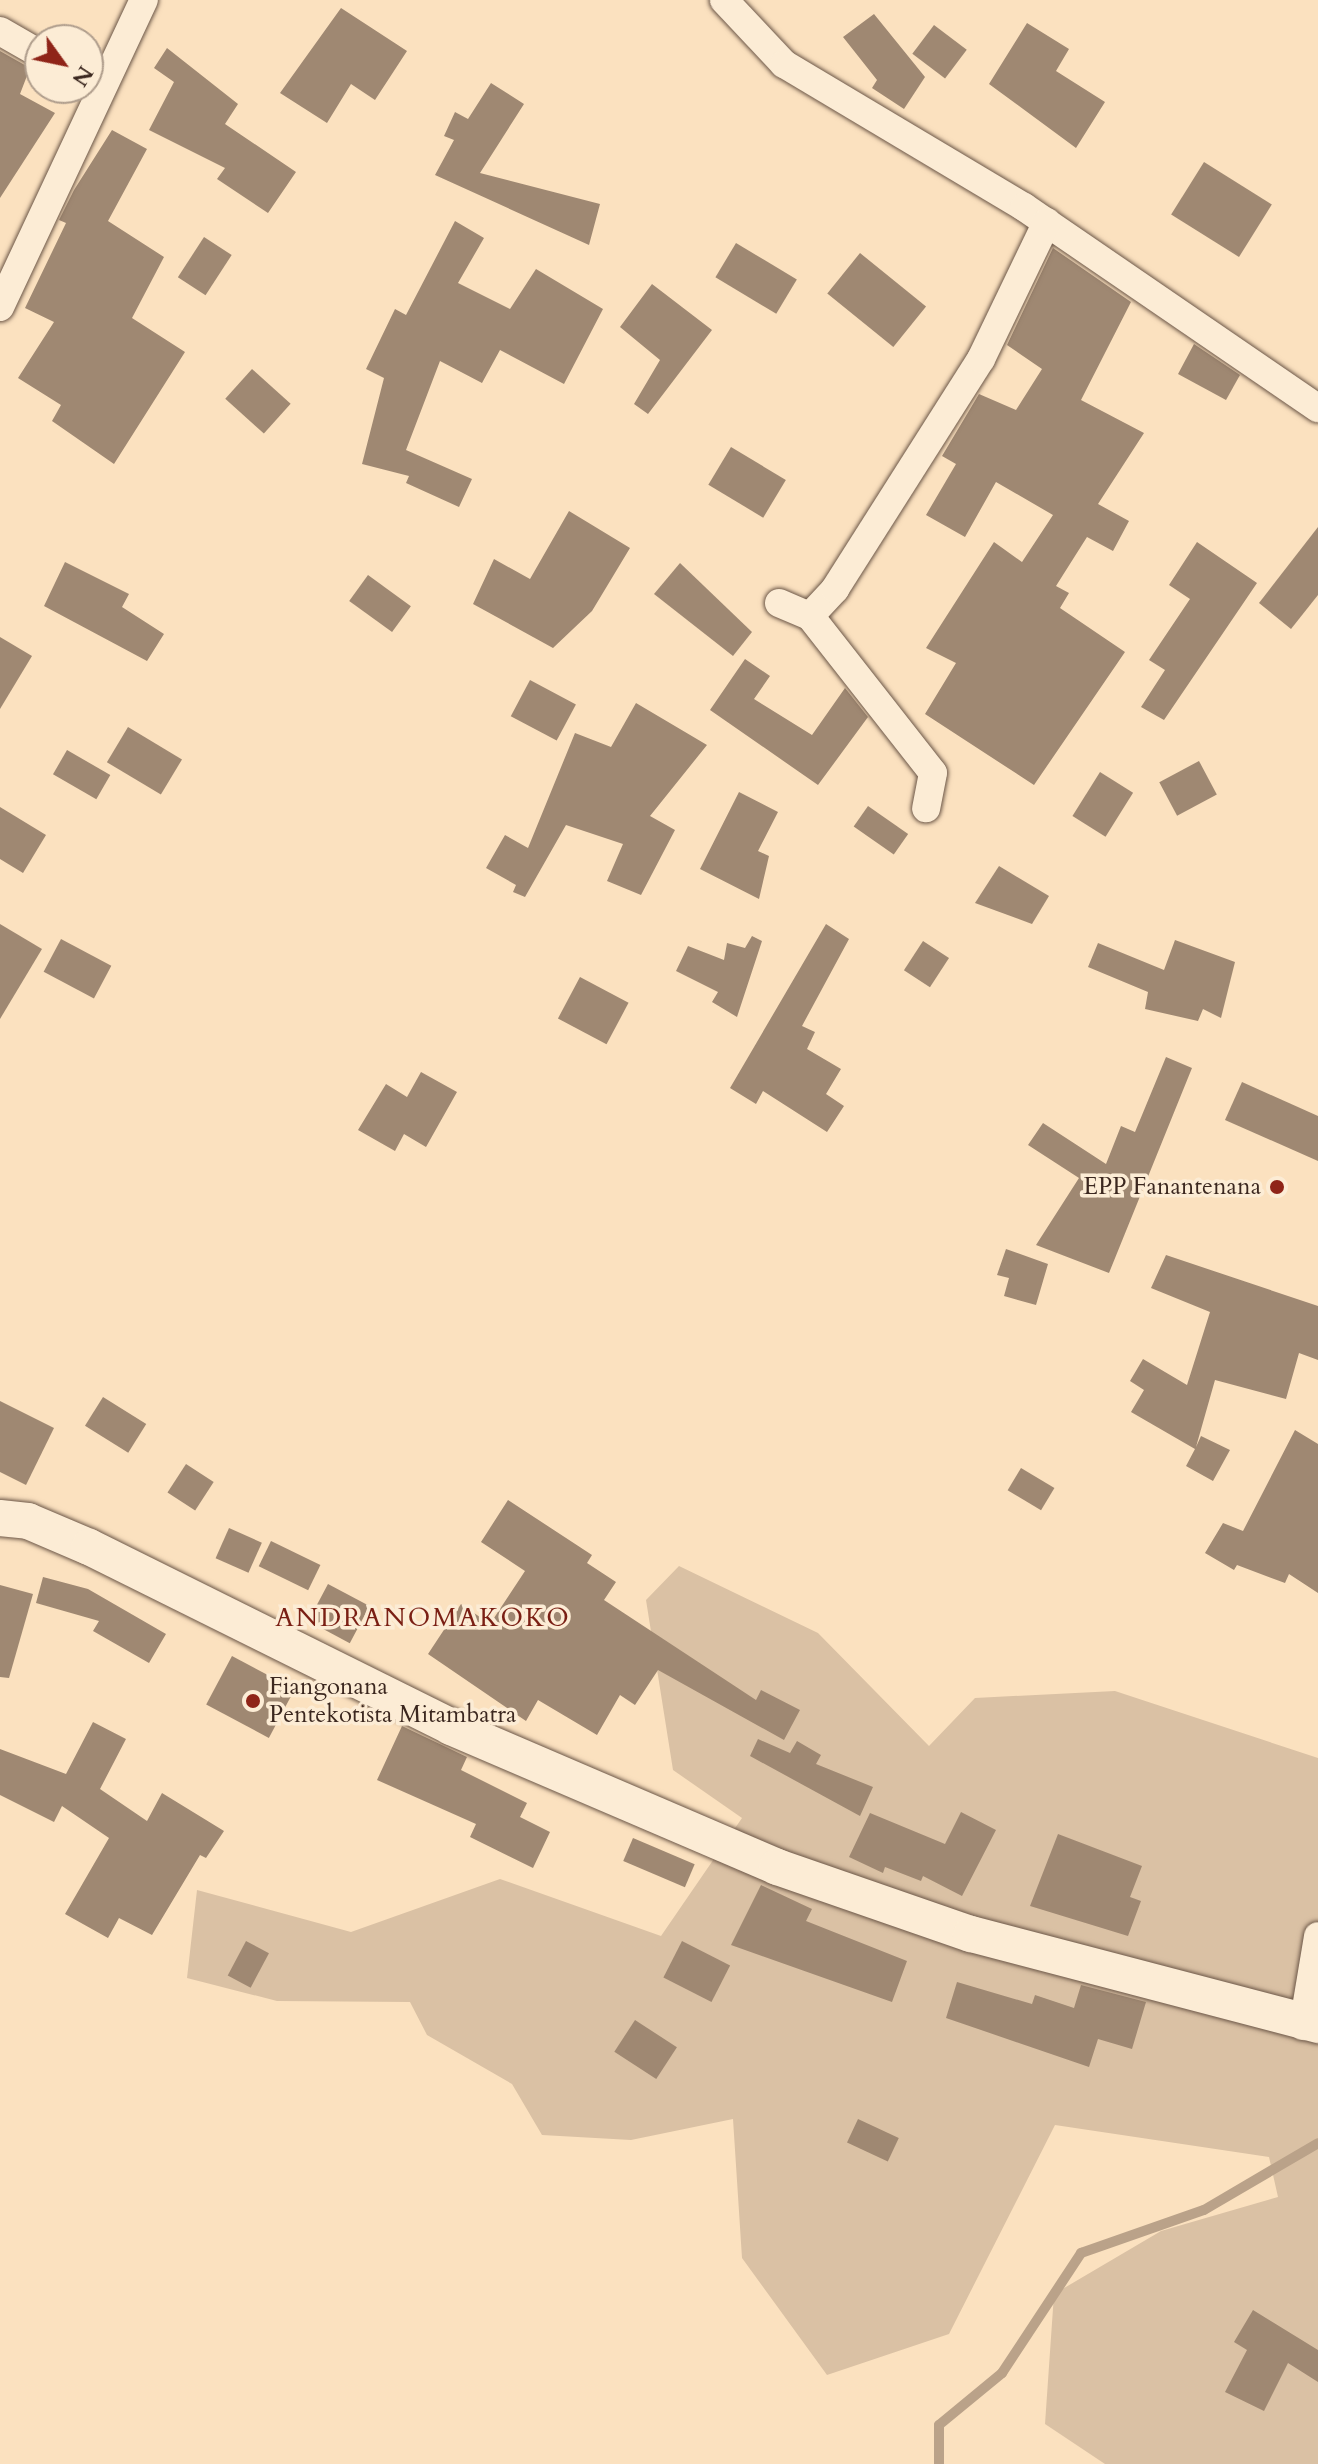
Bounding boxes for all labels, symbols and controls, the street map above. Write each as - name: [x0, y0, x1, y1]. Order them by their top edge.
- north arrow: [24, 24, 104, 104]
- text: N: [65, 60, 100, 92]
- place label: EPP Fanantenana: [1083, 1173, 1261, 1201]
- marker: EPP Fanantenana: [1268, 1178, 1286, 1196]
- district label: ANDRANOMAKOKO: [275, 1602, 571, 1634]
- place label: Fiangonana Pentekotista Mitambatra: [269, 1673, 516, 1729]
- marker: Fiangonana Pentekotista Mitambatra: [244, 1692, 262, 1710]

